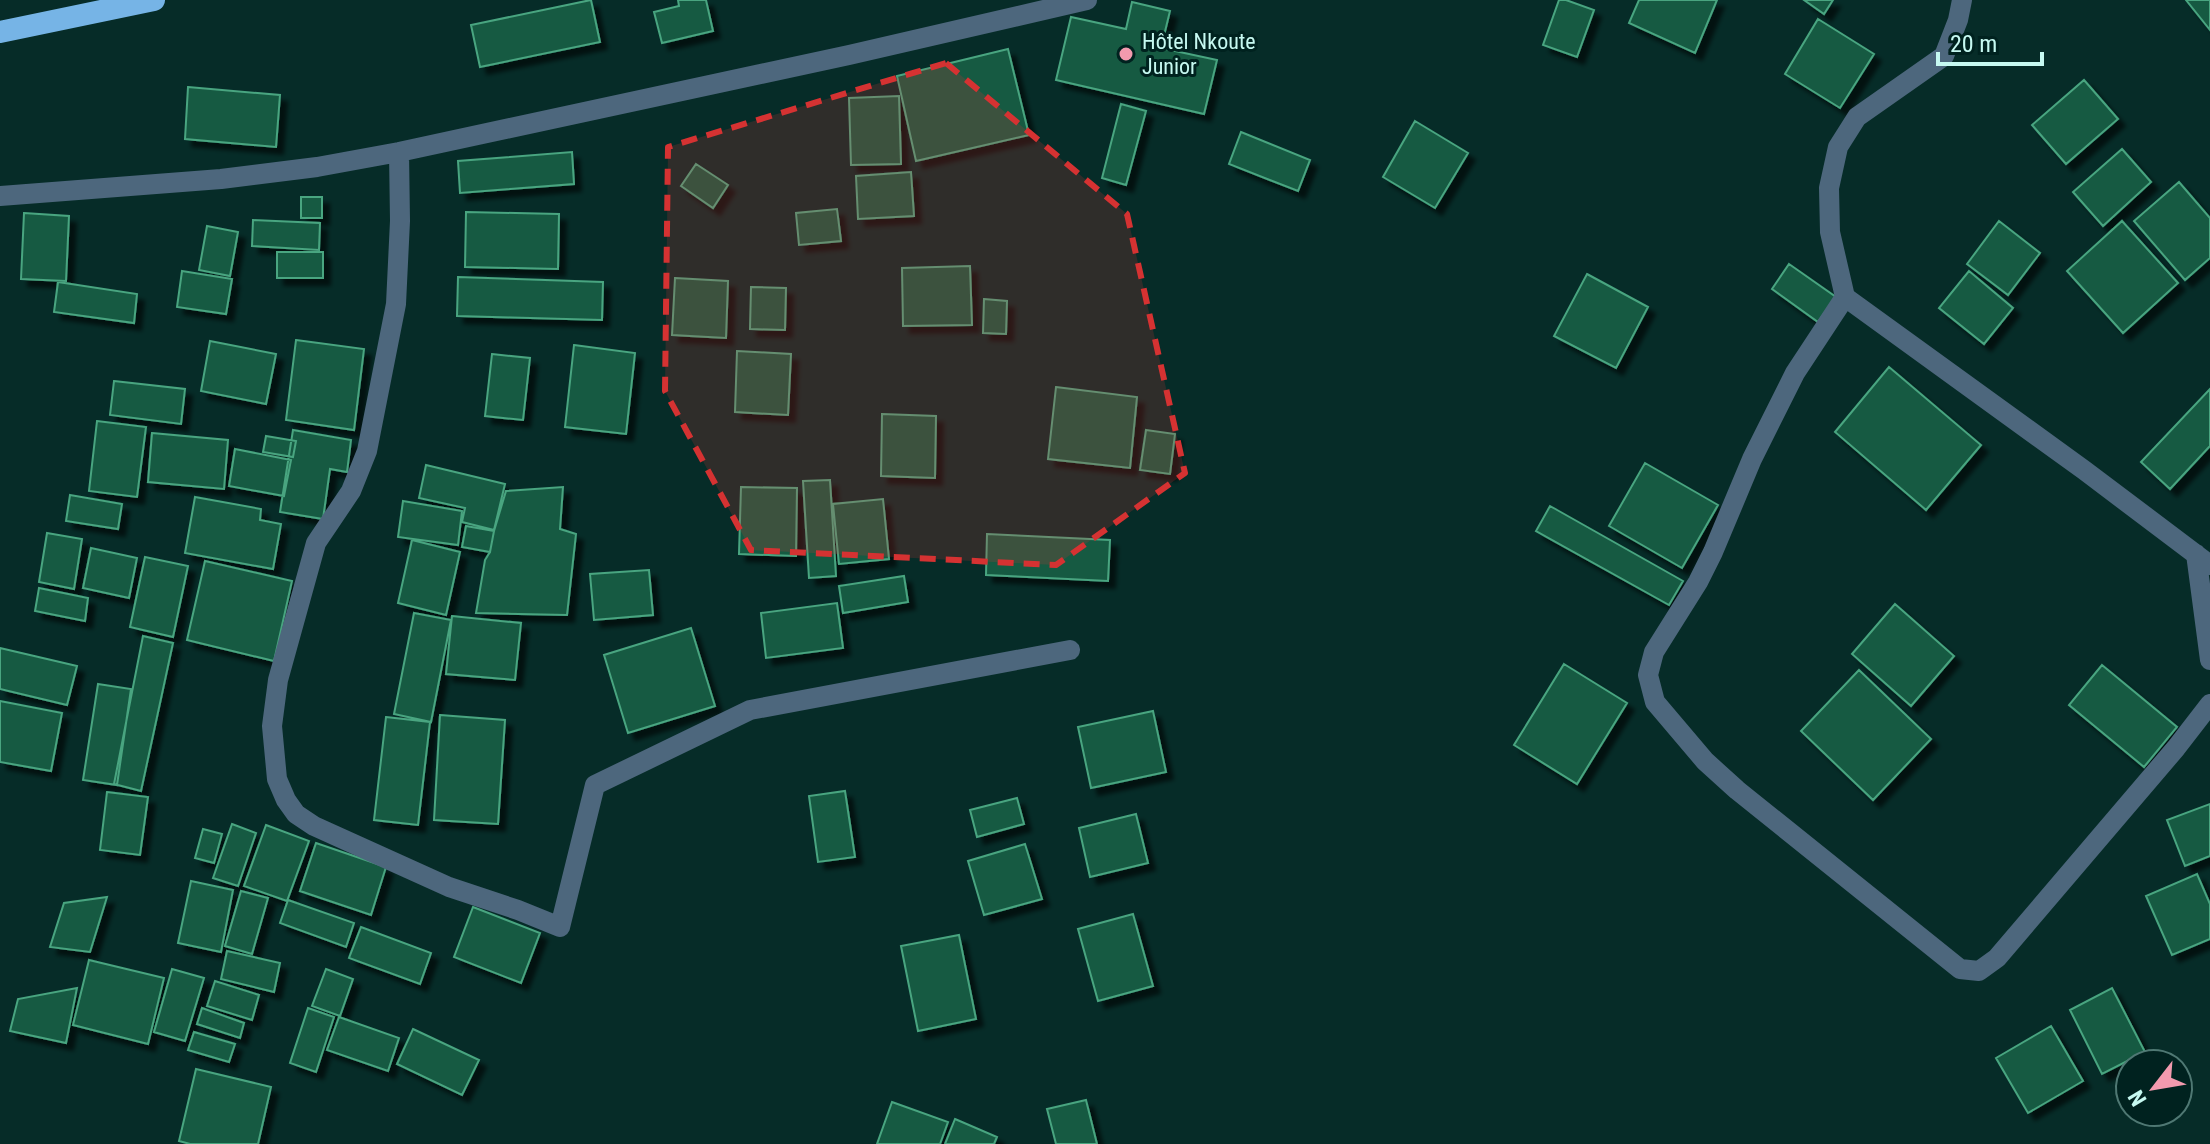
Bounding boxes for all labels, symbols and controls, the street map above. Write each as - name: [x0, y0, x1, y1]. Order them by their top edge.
- scale bar: [1938, 16, 2042, 66]
- place label: Hôtel Nkoute Junior: [1142, 29, 1256, 79]
- text: 20 m: [1950, 30, 1997, 58]
- marker: Hôtel Nkoute Junior: [1117, 45, 1135, 63]
- north arrow: [2114, 1048, 2194, 1128]
- text: N: [2123, 1086, 2151, 1110]

